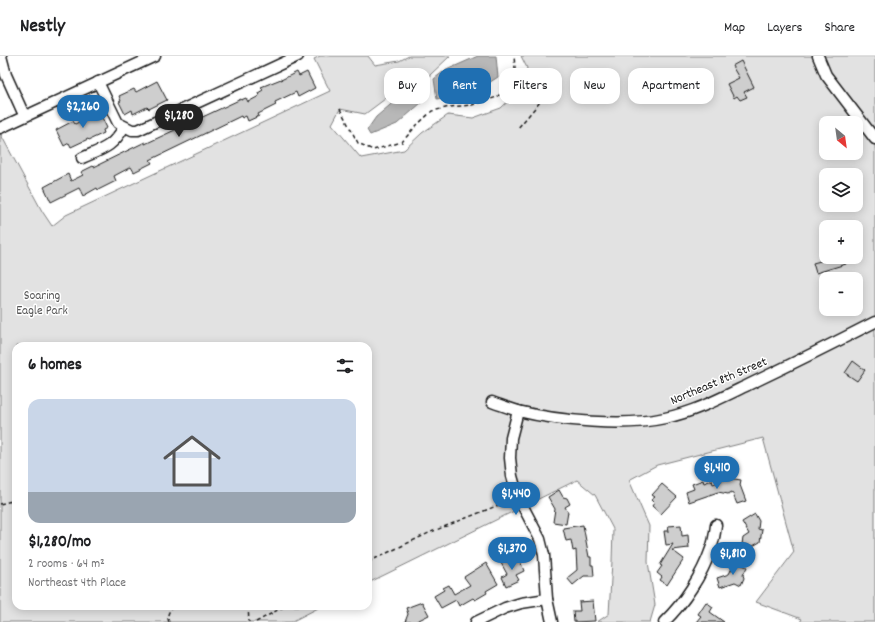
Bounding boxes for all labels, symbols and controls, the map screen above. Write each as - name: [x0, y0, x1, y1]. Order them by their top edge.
- text: Nestly: [20, 14, 65, 41]
- text: Map: [724, 18, 745, 38]
- text: Layers: [767, 18, 802, 38]
- text: Share: [824, 18, 855, 38]
- chip: Buy: [384, 68, 430, 104]
- chip: Rent: [438, 68, 491, 104]
- chip: Filters: [499, 68, 562, 104]
- chip: New: [570, 68, 620, 104]
- chip: Apartment: [628, 68, 714, 104]
- pin: $2,260: [50, 95, 116, 129]
- text: $2,260: [66, 98, 100, 117]
- pin: $1,280: [146, 104, 212, 138]
- text: $1,280: [164, 107, 194, 126]
- north arrow: [819, 116, 863, 160]
- map controls: [819, 116, 863, 316]
- button: layers: [819, 168, 863, 212]
- button: +: [819, 220, 863, 264]
- button: −: [819, 272, 863, 316]
- park label: Soaring Eagle Park: [16, 287, 68, 321]
- street label: Northeast 8th Street: [668, 353, 770, 411]
- text: 6 homes: [28, 354, 82, 378]
- icon: filters: [334, 355, 356, 377]
- icon: home: [156, 425, 228, 497]
- pin: $1,410: [684, 456, 750, 490]
- text: $1,410: [703, 459, 731, 478]
- pin: $1,440: [483, 482, 549, 516]
- text: $1,440: [501, 485, 531, 504]
- text: $1,280/mo: [28, 531, 91, 555]
- pin: $1,370: [479, 537, 545, 571]
- text: $1,370: [497, 540, 527, 559]
- pin: $1,810: [700, 542, 766, 576]
- text: $1,810: [719, 545, 747, 564]
- text: 2 rooms · 64 m²: [28, 555, 105, 574]
- text: Northeast 4th Place: [28, 574, 126, 593]

